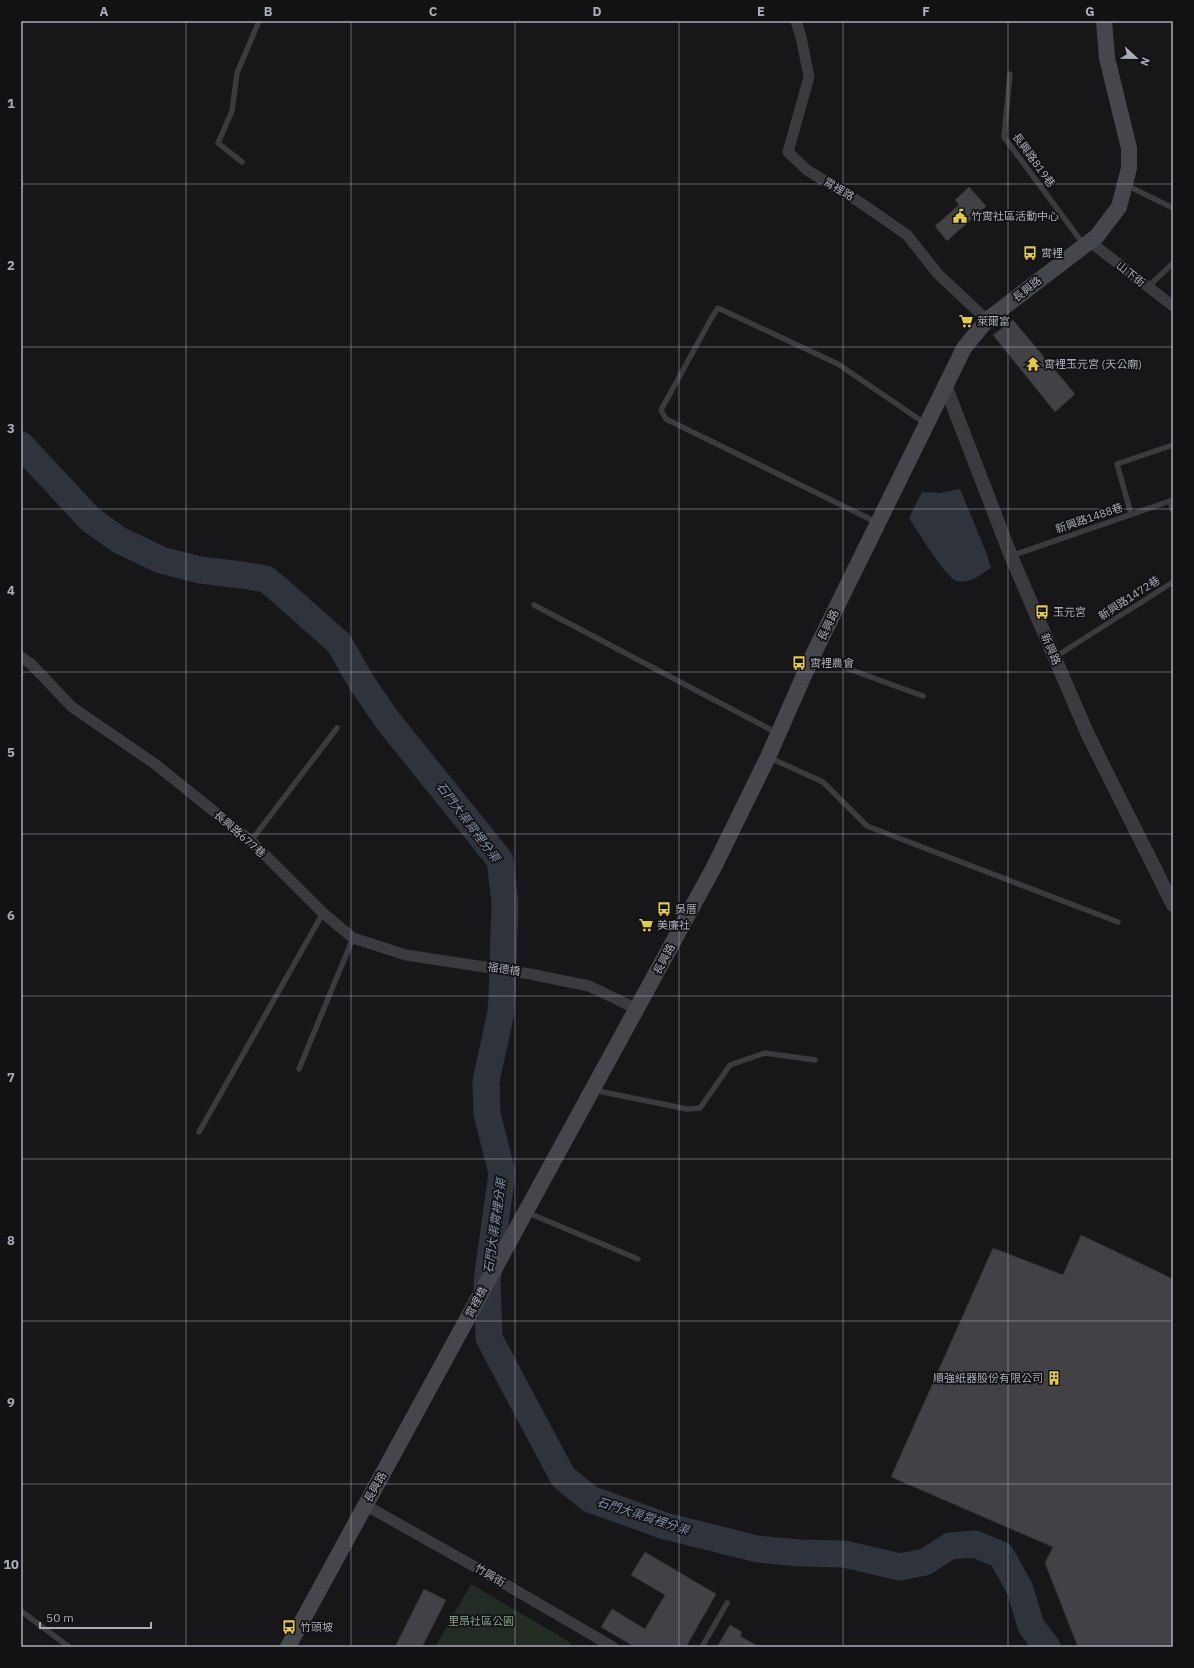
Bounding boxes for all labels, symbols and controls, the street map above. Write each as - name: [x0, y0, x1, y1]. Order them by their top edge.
- text: A: [100, 3, 109, 20]
- text: B: [264, 3, 273, 20]
- text: C: [429, 3, 438, 20]
- text: D: [592, 3, 602, 20]
- text: E: [757, 3, 765, 20]
- text: F: [922, 3, 930, 20]
- text: G: [1085, 3, 1095, 20]
- north arrow: [1116, 38, 1156, 78]
- text: N: [1137, 55, 1153, 68]
- text: 1: [7, 95, 15, 112]
- street label: 長興路819巷: [1010, 130, 1058, 190]
- street label: 霄裡路: [821, 175, 857, 203]
- public building icon: 竹霄社區活動中心: [952, 208, 968, 224]
- place label: 竹霄社區活動中心: [971, 209, 1059, 223]
- bus stop icon: 霄裡: [1022, 245, 1038, 261]
- place label: 霄裡: [1041, 246, 1063, 260]
- text: 2: [7, 257, 15, 274]
- street label: 山下街: [1114, 258, 1148, 290]
- street label: 長興路: [1010, 273, 1044, 305]
- supermarket icon: 萊爾富: [958, 313, 974, 329]
- place label: 萊爾富: [977, 314, 1010, 328]
- temple icon: 霄裡玉元宮 (天公廟): [1025, 356, 1041, 372]
- place label: 霄裡玉元宮 (天公廟): [1044, 357, 1142, 371]
- text: 3: [7, 420, 15, 437]
- street label: 新興路1488巷: [1053, 500, 1125, 536]
- street label: 新興路1472巷: [1096, 573, 1162, 623]
- text: 4: [7, 582, 15, 599]
- bus stop icon: 玉元宮: [1034, 604, 1050, 620]
- place label: 玉元宮: [1053, 605, 1086, 619]
- street label: 長興路: [814, 607, 842, 643]
- street label: 新興路: [1038, 631, 1064, 667]
- bus stop icon: 霄裡農會: [791, 655, 807, 671]
- place label: 霄裡農會: [810, 656, 854, 670]
- text: 5: [7, 744, 15, 761]
- water label: 石門大渠霄裡分渠: [434, 779, 504, 866]
- street label: 長興路677巷: [211, 808, 269, 860]
- bus stop icon: 吳厝: [656, 901, 672, 917]
- place label: 吳厝: [675, 902, 697, 916]
- text: 6: [7, 907, 15, 924]
- supermarket icon: 美廉社: [638, 917, 654, 933]
- place label: 美廉社: [657, 918, 690, 932]
- street label: 長興路: [650, 941, 678, 977]
- street label: 福德橋: [487, 960, 521, 978]
- text: 7: [7, 1069, 15, 1086]
- water label: 石門大渠霄裡分渠: [480, 1175, 509, 1275]
- text: 8: [7, 1232, 15, 1249]
- street label: 霄裡橋: [462, 1284, 490, 1320]
- building icon: 順強紙器股份有限公司: [1046, 1370, 1062, 1386]
- place label: 順強紙器股份有限公司: [933, 1371, 1043, 1385]
- text: 9: [7, 1394, 15, 1411]
- street label: 長興路: [361, 1469, 389, 1505]
- water label: 石門大渠霄裡分渠: [595, 1494, 693, 1538]
- text: 10: [3, 1556, 19, 1573]
- street label: 竹興街: [472, 1561, 508, 1589]
- scale bar: [40, 1604, 151, 1630]
- text: 50 m: [46, 1610, 74, 1625]
- park label: 里昂社區公園: [448, 1614, 514, 1628]
- bus stop icon: 竹頭坡: [281, 1619, 297, 1635]
- place label: 竹頭坡: [300, 1620, 333, 1634]

